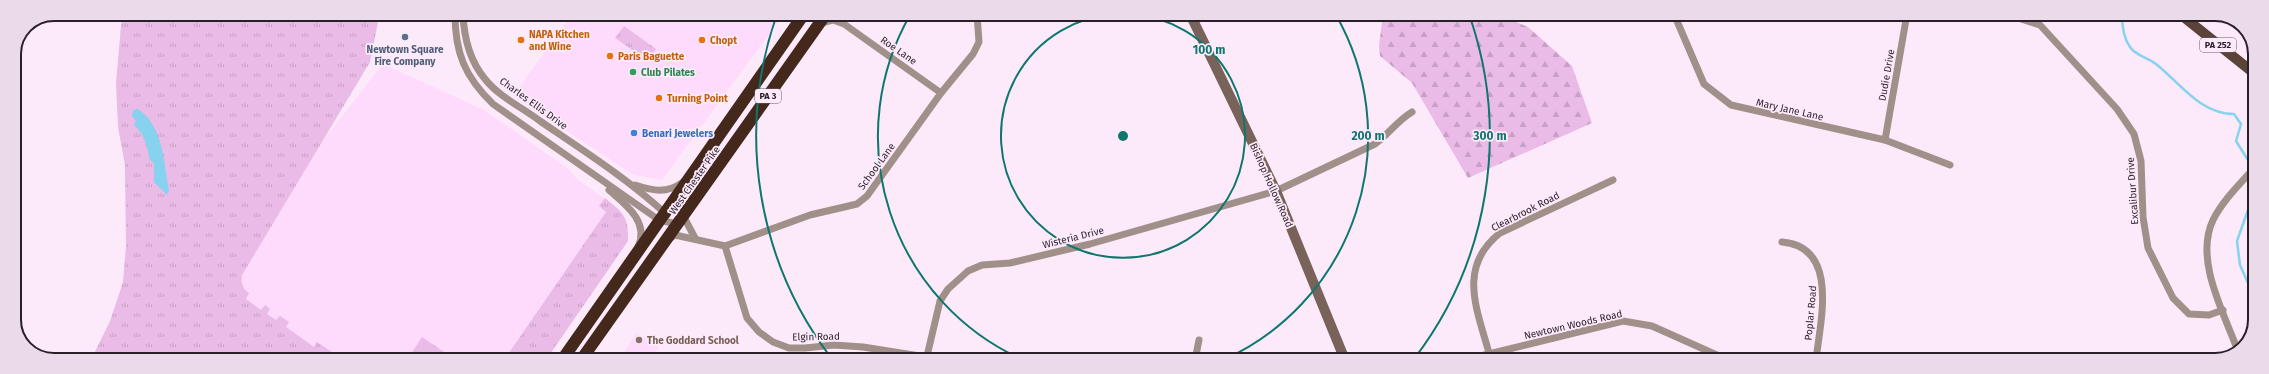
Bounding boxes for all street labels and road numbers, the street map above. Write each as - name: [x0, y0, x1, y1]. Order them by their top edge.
- street label: Roe Lane: [878, 34, 919, 68]
- road number: PA 252: [2200, 38, 2236, 52]
- street label: Dudie Drive: [1877, 48, 1897, 102]
- street label: Charles Ellis Drive: [497, 75, 570, 132]
- road number: PA 3: [755, 89, 781, 103]
- street label: Mary Jane Lane: [1755, 96, 1825, 124]
- street label: School Lane: [856, 141, 898, 192]
- street label: Bishop Hollow Road: [1247, 141, 1295, 229]
- street label: West Chester Pike: [667, 144, 723, 217]
- street label: Excalibur Drive: [2125, 157, 2141, 225]
- street label: Clearbrook Road: [1489, 190, 1562, 234]
- street label: Wisteria Drive: [1041, 225, 1105, 251]
- street label: Poplar Road: [1803, 285, 1819, 341]
- street label: Newtown Woods Road: [1523, 308, 1624, 342]
- street label: Elgin Road: [792, 331, 840, 343]

